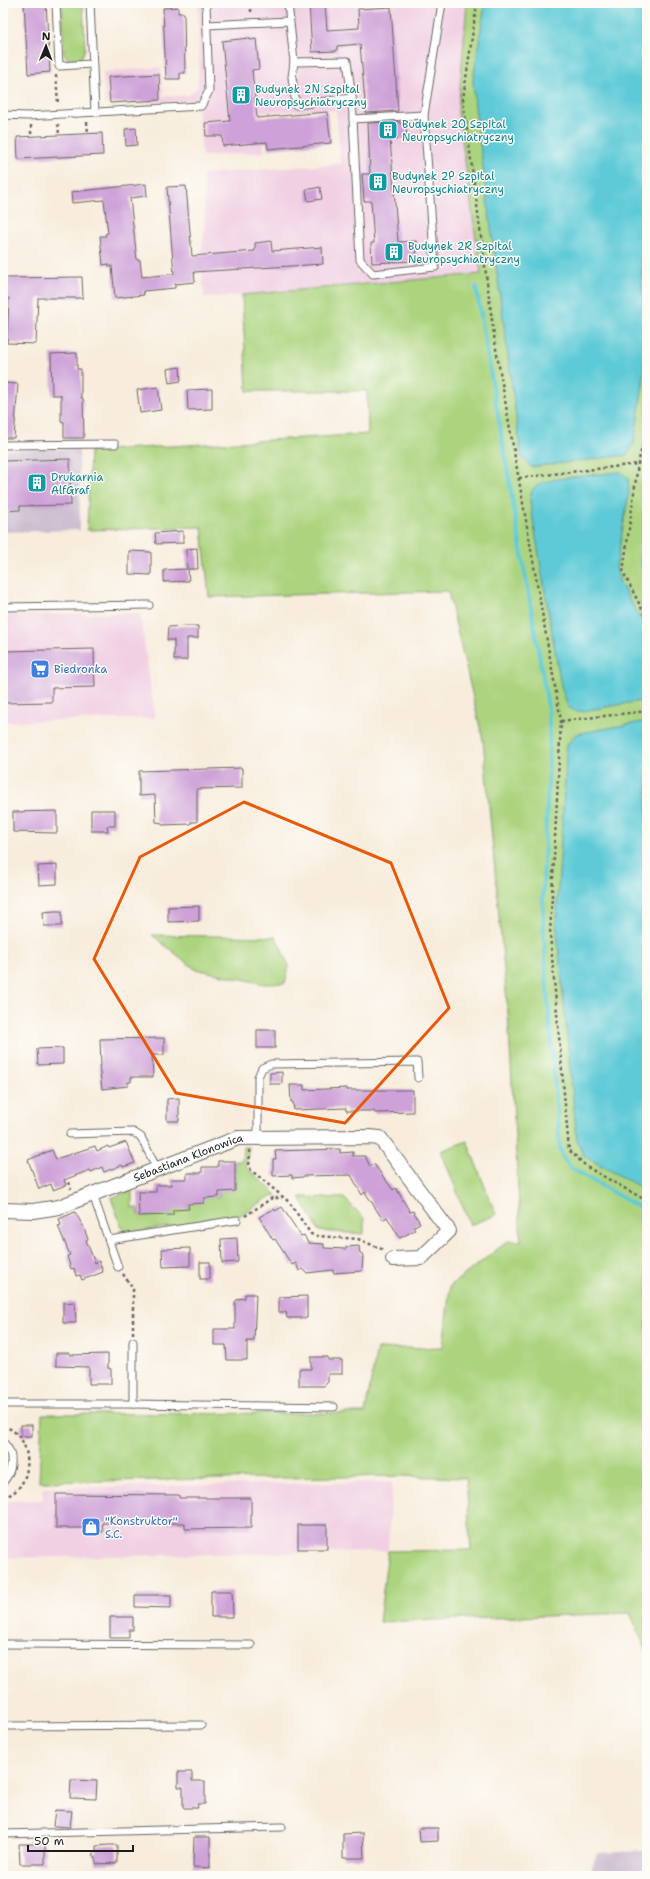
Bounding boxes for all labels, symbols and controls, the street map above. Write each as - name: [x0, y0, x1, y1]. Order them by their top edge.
- north arrow: [26, 26, 66, 66]
- text: N: [42, 29, 51, 44]
- place label: Budynek 2N Szpital Neuropsychiatryczny: [255, 82, 367, 110]
- building icon: Budynek 2N Szpital Neuropsychiatryczny: [230, 84, 252, 106]
- place label: Budynek 2O Szpital Neuropsychiatryczny: [402, 117, 514, 145]
- building icon: Budynek 2O Szpital Neuropsychiatryczny: [377, 119, 399, 141]
- place label: Budynek 2P Szpital Neuropsychiatryczny: [392, 169, 504, 197]
- building icon: Budynek 2P Szpital Neuropsychiatryczny: [367, 171, 389, 193]
- place label: Budynek 2R Szpital Neuropsychiatryczny: [408, 239, 520, 267]
- building icon: Budynek 2R Szpital Neuropsychiatryczny: [383, 241, 405, 263]
- place label: Drukarnia AlfGraf: [51, 470, 103, 498]
- building icon: Drukarnia AlfGraf: [26, 472, 48, 494]
- supermarket icon: Biedronka: [29, 658, 51, 680]
- place label: Biedronka: [54, 662, 107, 677]
- street label: Sebastiana Klonowica: [131, 1130, 244, 1185]
- place label: "Konstruktor" S.C.: [105, 1514, 178, 1542]
- shop icon: "Konstruktor" S.C.: [80, 1516, 102, 1538]
- scale bar: [28, 1827, 133, 1853]
- text: 50 m: [34, 1833, 64, 1849]

